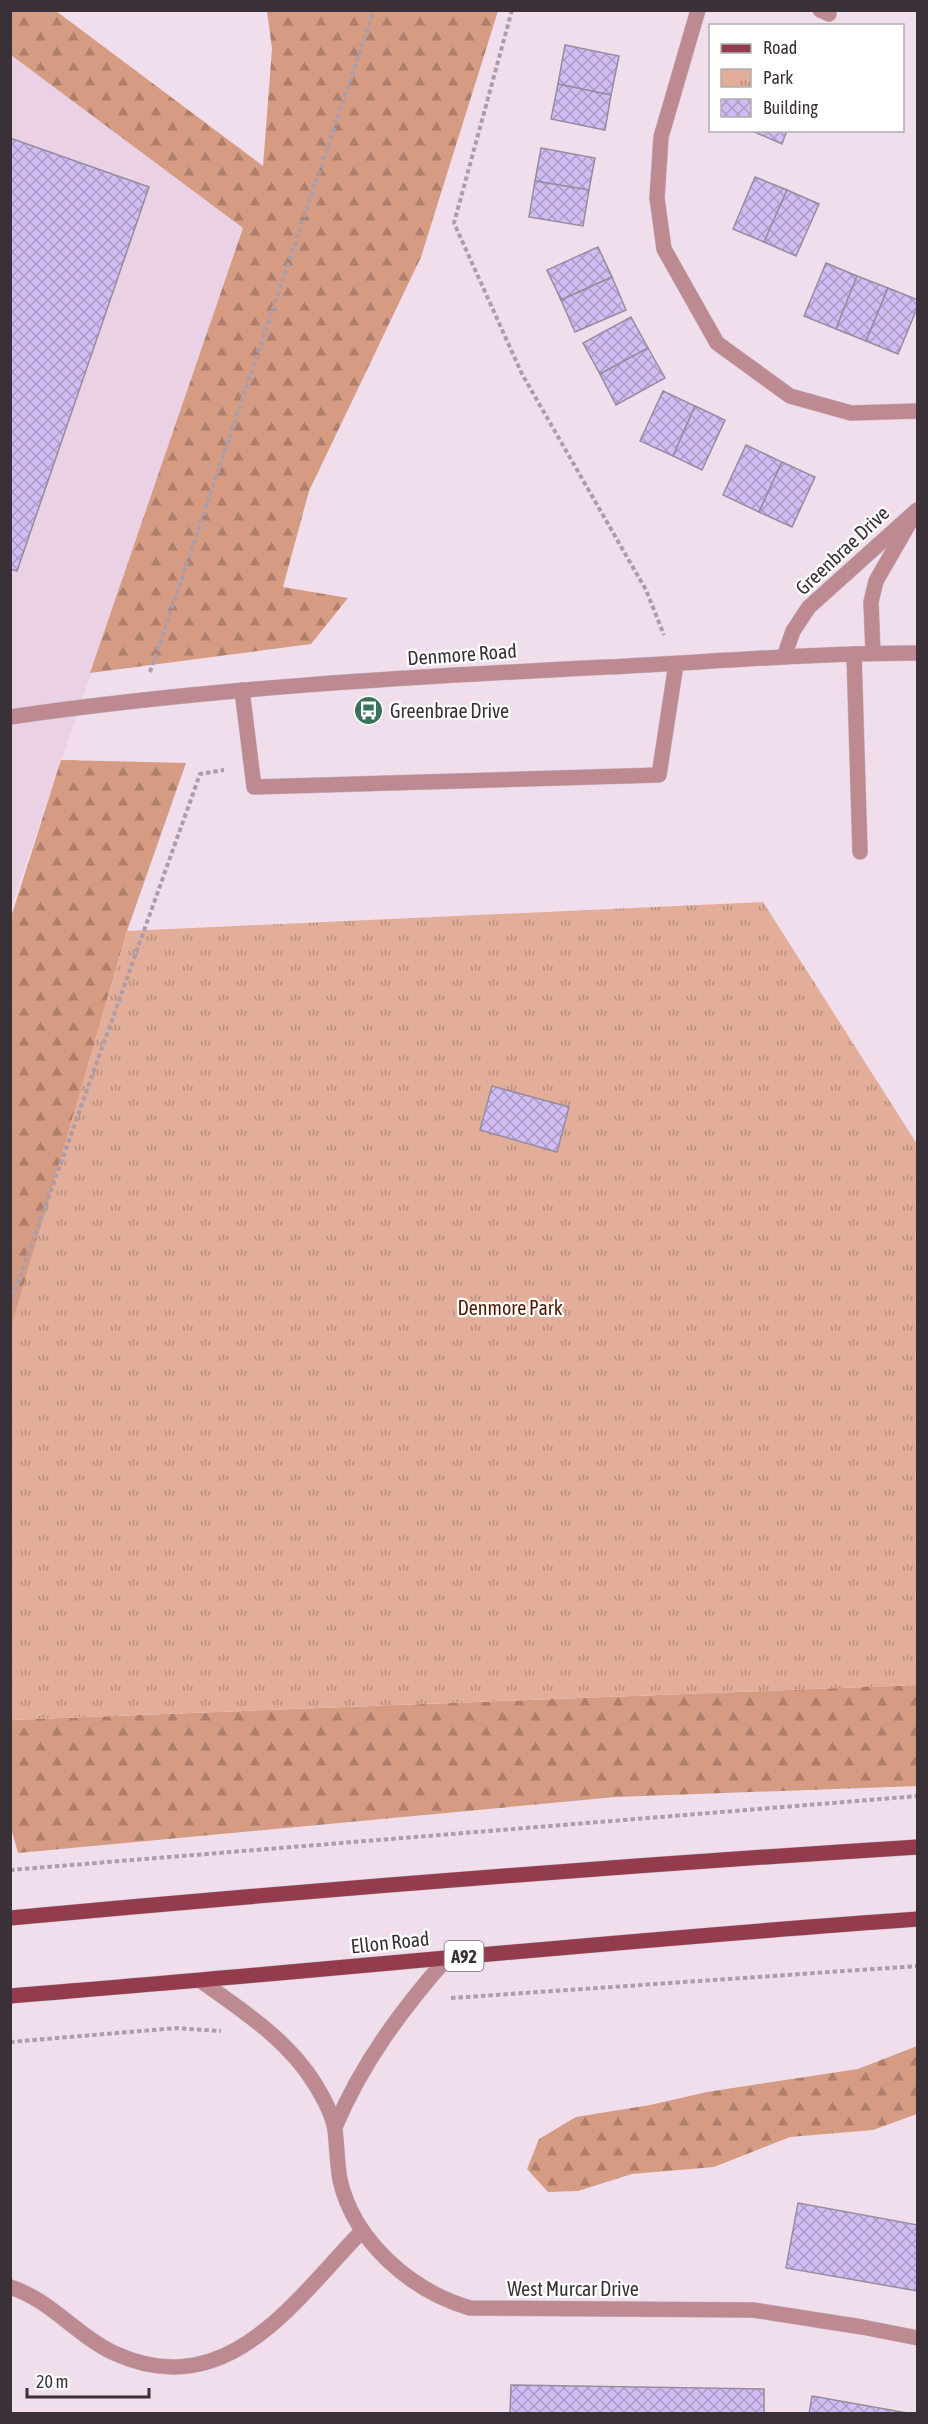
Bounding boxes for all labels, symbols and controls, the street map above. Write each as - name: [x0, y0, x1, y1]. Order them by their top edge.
- legend: [709, 24, 904, 132]
- text: Road: [763, 37, 797, 58]
- text: Park: [763, 67, 793, 88]
- text: Building: [763, 97, 818, 118]
- street label: Greenbrae Drive: [791, 501, 893, 599]
- street label: Denmore Road: [406, 639, 518, 669]
- bus stop icon: Greenbrae Drive: [353, 694, 385, 726]
- place label: Greenbrae Drive: [390, 699, 509, 722]
- park label: Denmore Park: [458, 1296, 563, 1319]
- street label: Ellon Road: [350, 1926, 430, 1958]
- road number: A92: [444, 1941, 484, 1971]
- street label: West Murcar Drive: [507, 2277, 639, 2300]
- scale bar: [27, 2361, 148, 2399]
- text: 20 m: [36, 2371, 68, 2392]

